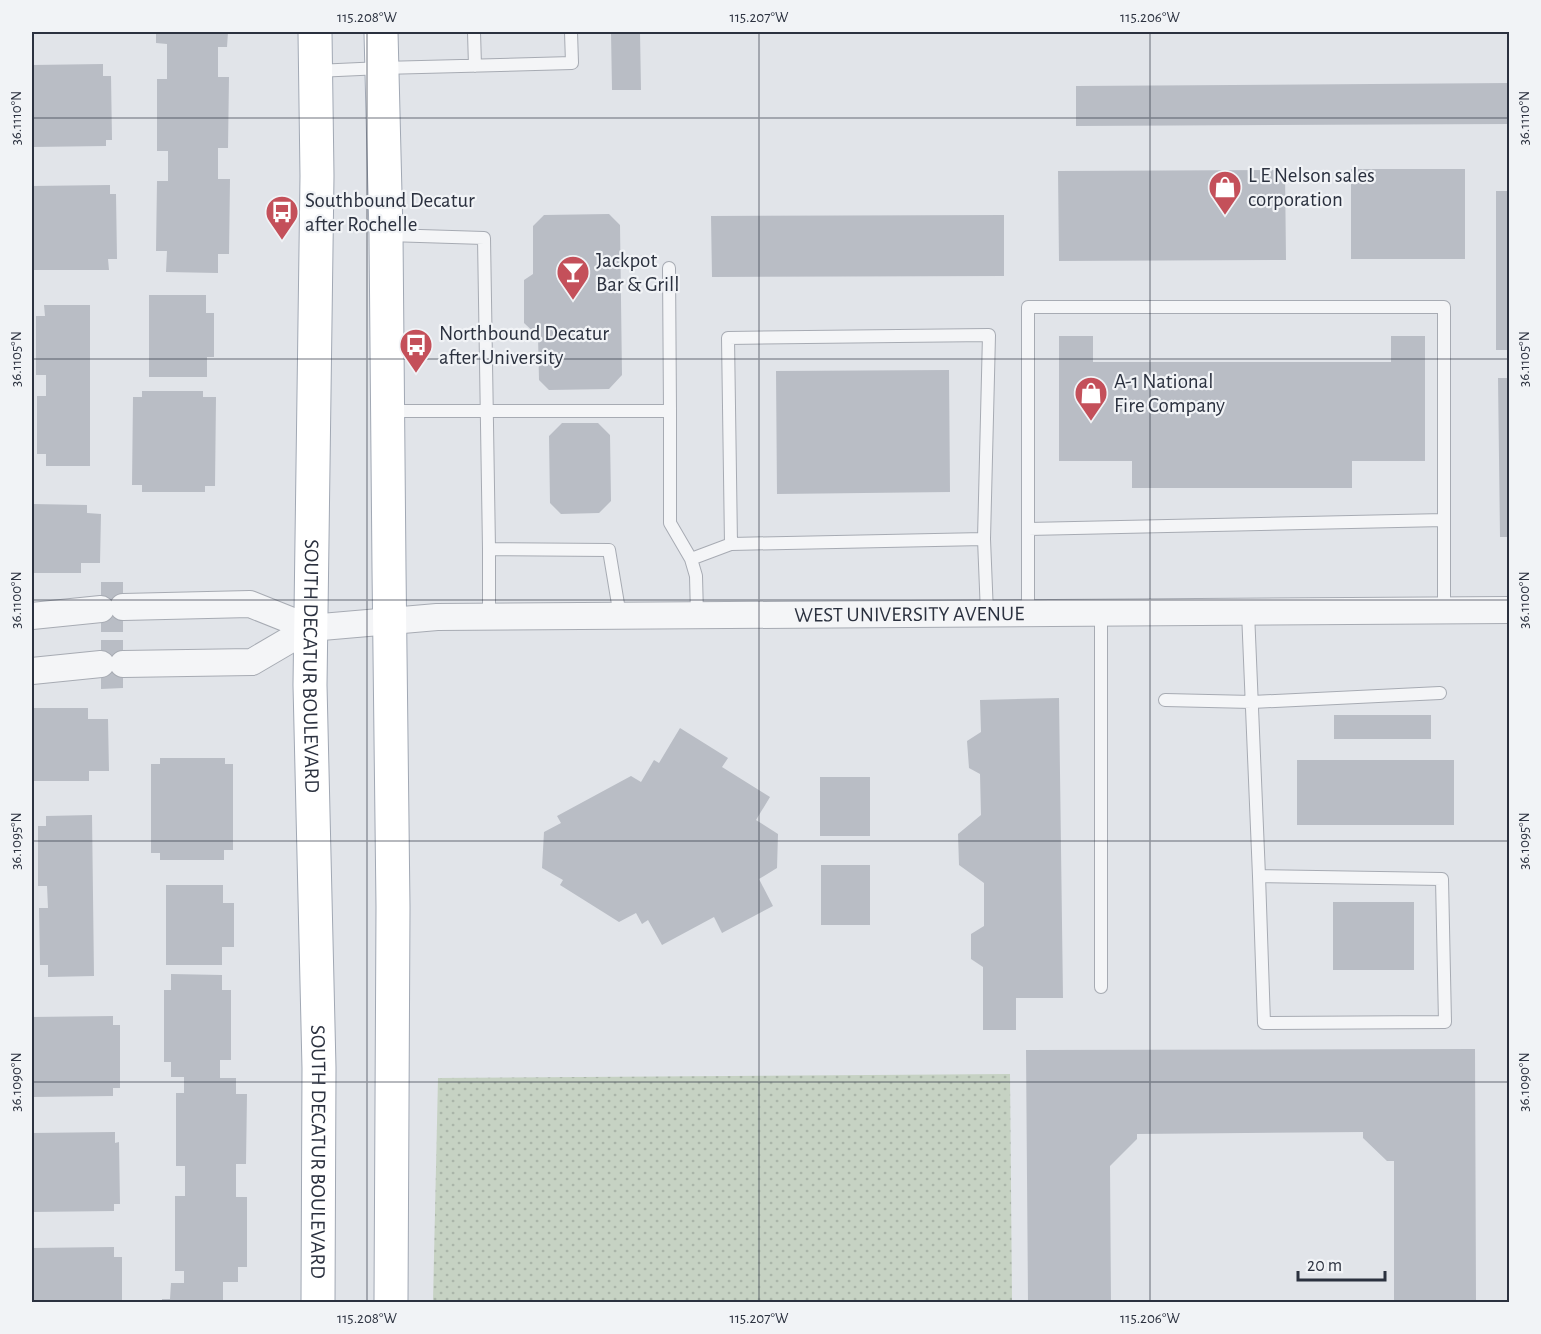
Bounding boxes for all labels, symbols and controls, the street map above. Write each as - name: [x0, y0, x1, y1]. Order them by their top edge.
- text: 115.208°W: [337, 10, 398, 25]
- text: 115.207°W: [729, 10, 789, 25]
- text: 115.206°W: [1120, 10, 1181, 25]
- text: 36.1110°N: [9, 91, 24, 145]
- text: 36.1110°N: [1517, 91, 1532, 145]
- place label: L E Nelson sales corporation: [1248, 165, 1375, 210]
- shop icon: L E Nelson sales corporation: [1207, 169, 1243, 216]
- place label: Southbound Decatur after Rochelle: [305, 190, 475, 235]
- bus stop icon: Southbound Decatur after Rochelle: [264, 194, 300, 241]
- place label: Jackpot Bar & Grill: [596, 250, 679, 295]
- bar icon: Jackpot Bar & Grill: [555, 254, 591, 301]
- place label: Northbound Decatur after University: [439, 323, 609, 368]
- bus stop icon: Northbound Decatur after University: [398, 327, 434, 374]
- text: 36.1105°N: [9, 331, 24, 387]
- text: 36.1105°N: [1517, 331, 1532, 387]
- place label: A-1 National Fire Company: [1114, 371, 1225, 416]
- shop icon: A-1 National Fire Company: [1073, 375, 1109, 422]
- street label: SOUTH DECATUR BOULEVARD: [299, 539, 323, 793]
- text: 36.1100°N: [9, 571, 24, 629]
- text: 36.1100°N: [1517, 571, 1532, 629]
- street label: WEST UNIVERSITY AVENUE: [794, 603, 1024, 625]
- text: 36.1095°N: [9, 812, 24, 870]
- text: 36.1095°N: [1517, 812, 1532, 870]
- street label: SOUTH DECATUR BOULEVARD: [307, 1025, 330, 1279]
- text: 36.1090°N: [9, 1052, 24, 1112]
- text: 36.1090°N: [1517, 1052, 1532, 1112]
- scale bar: [1298, 1244, 1385, 1282]
- text: 20 m: [1307, 1257, 1342, 1275]
- text: 115.208°W: [337, 1311, 398, 1326]
- text: 115.207°W: [729, 1311, 789, 1326]
- text: 115.206°W: [1120, 1311, 1181, 1326]

